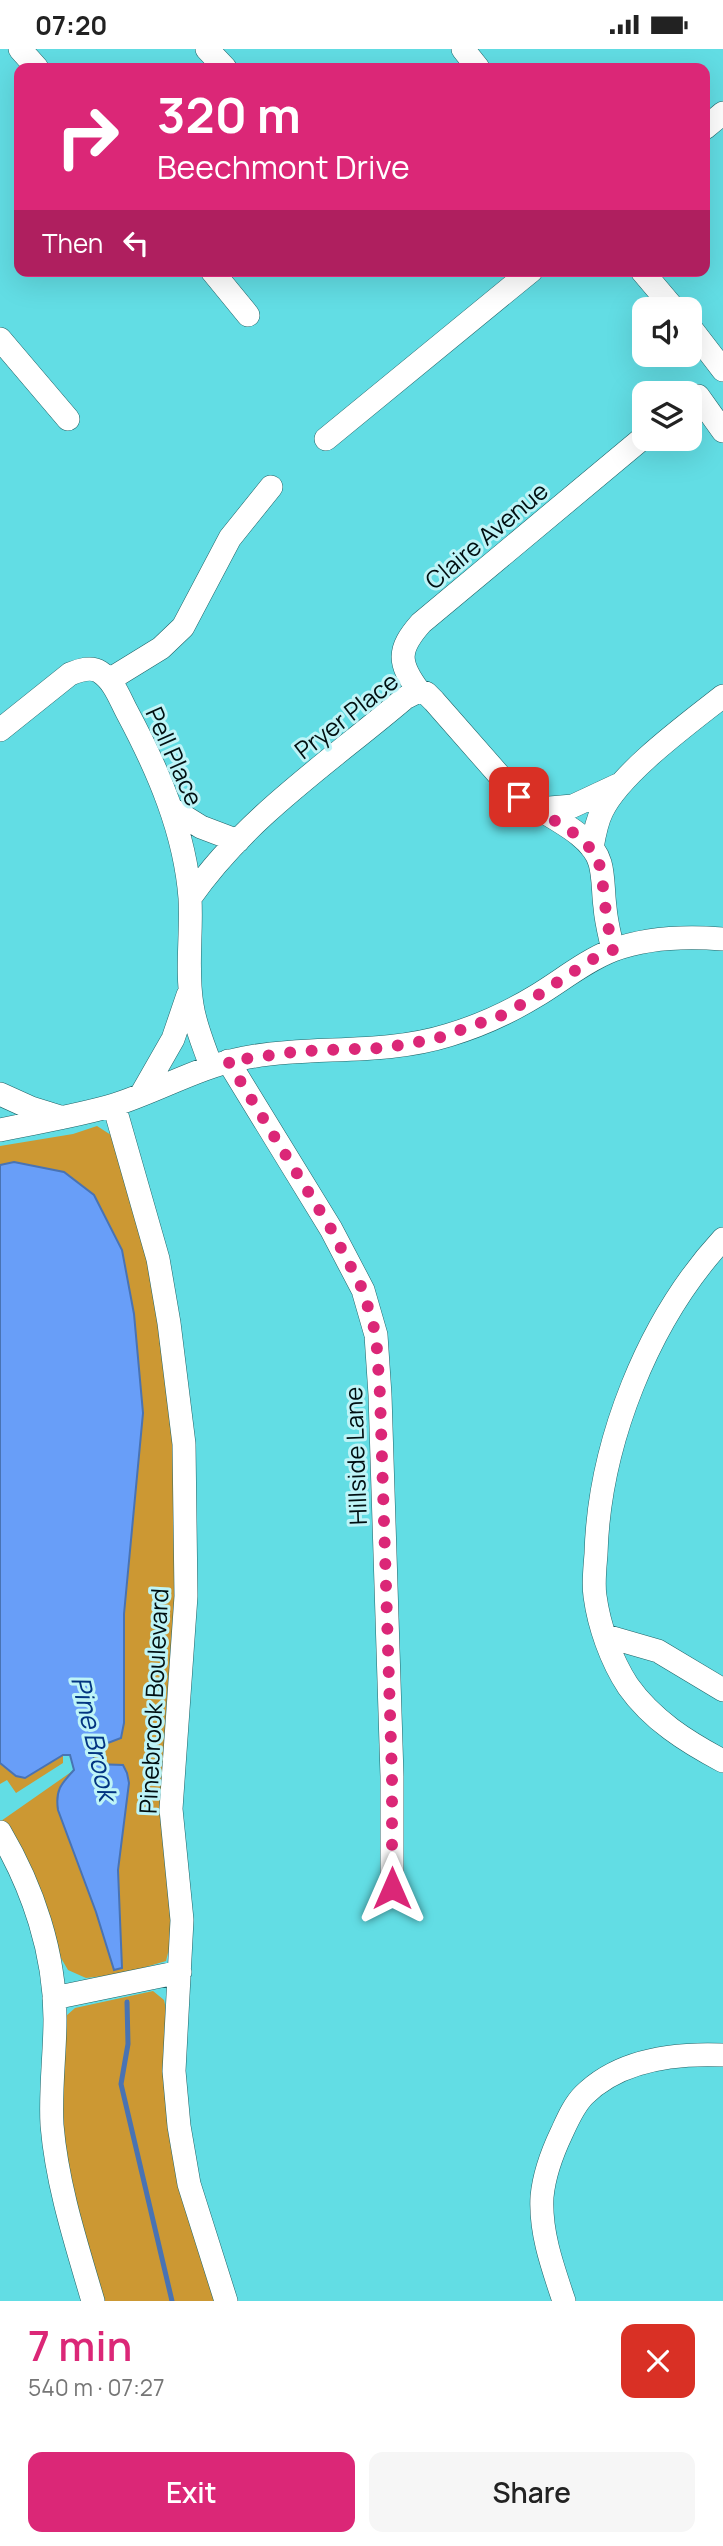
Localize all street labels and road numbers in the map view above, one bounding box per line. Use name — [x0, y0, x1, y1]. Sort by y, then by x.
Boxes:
street label: Claire Avenue — [418, 474, 554, 596]
street label: Pryer Place — [287, 664, 405, 766]
street label: Pell Place — [139, 701, 211, 811]
street label: Hillside Lane — [336, 1386, 374, 1526]
street label: Pinebrook Boulevard — [131, 1587, 175, 1815]

